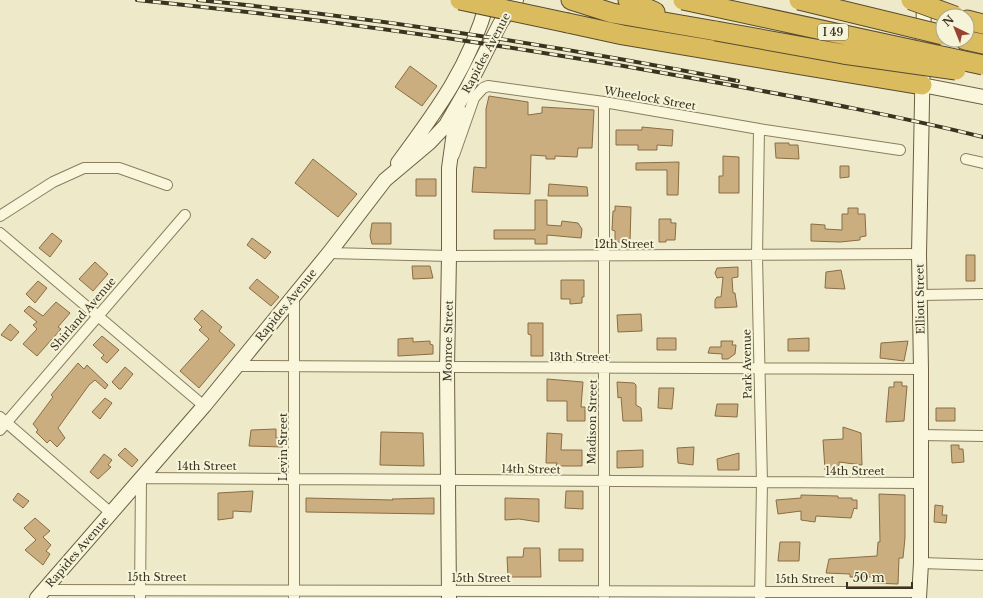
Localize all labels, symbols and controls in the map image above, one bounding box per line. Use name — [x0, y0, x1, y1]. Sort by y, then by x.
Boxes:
north arrow — [935, 8, 975, 48]
street label: Rapides Avenue — [459, 10, 513, 96]
text: N — [940, 12, 957, 29]
road number: I 49 — [818, 24, 848, 40]
street label: Wheelock Street — [602, 83, 698, 113]
street label: 12th Street — [594, 237, 655, 251]
street label: Elliott Street — [912, 263, 928, 334]
street label: Rapides Avenue — [252, 266, 320, 344]
street label: Shirland Avenue — [47, 274, 119, 354]
street label: Monroe Street — [440, 299, 456, 382]
street label: Park Avenue — [739, 329, 755, 399]
street label: 13th Street — [549, 350, 610, 364]
street label: Madison Street — [584, 378, 600, 465]
street label: Levin Street — [276, 412, 290, 481]
street label: 14th Street — [177, 459, 237, 473]
street label: 14th Street — [501, 461, 562, 477]
street label: 14th Street — [825, 464, 885, 478]
street label: Rapides Avenue — [42, 514, 112, 590]
scale bar — [847, 564, 912, 590]
street label: 15th Street — [127, 570, 187, 584]
text: 50 m — [853, 570, 885, 585]
street label: 15th Street — [451, 571, 511, 585]
street label: 15th Street — [775, 572, 835, 586]

